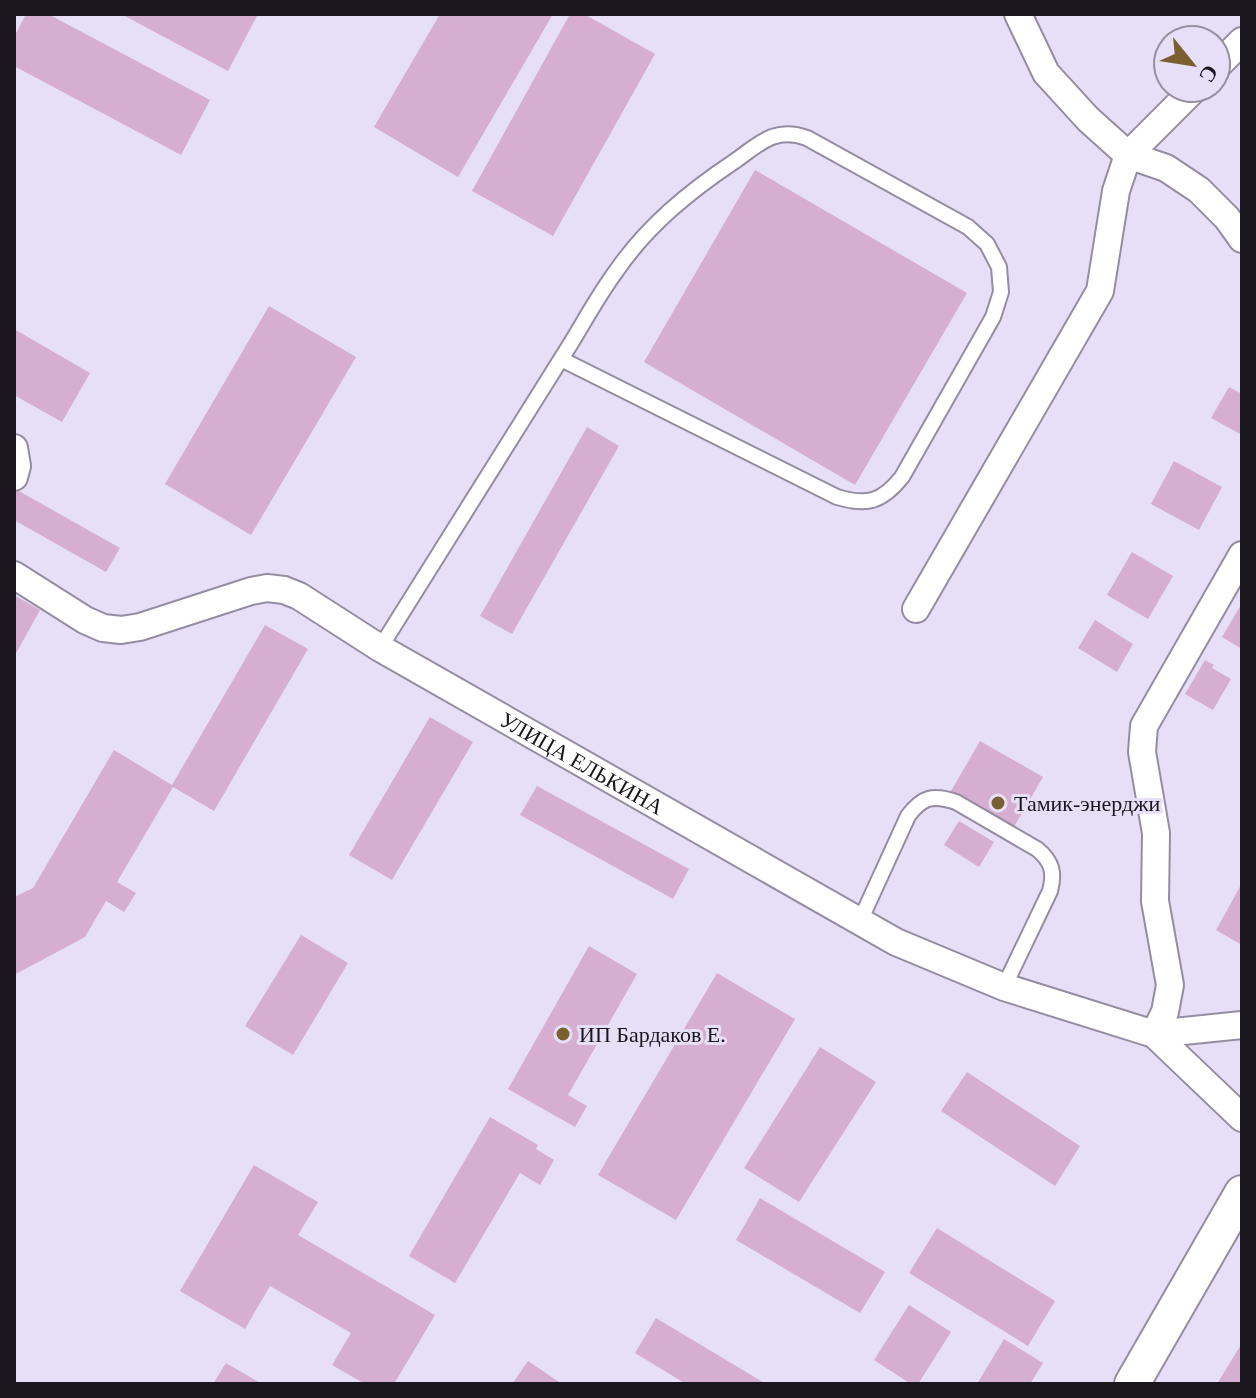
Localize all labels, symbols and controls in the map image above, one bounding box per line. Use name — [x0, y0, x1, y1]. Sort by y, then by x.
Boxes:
north arrow — [1152, 24, 1232, 104]
text: С — [1194, 61, 1224, 87]
street label: УЛИЦА ЕЛЬКИНА — [496, 707, 668, 820]
place label: Тамик-энерджи — [1014, 791, 1160, 816]
marker: Тамик-энерджи — [989, 794, 1007, 812]
place label: ИП Бардаков Е. — [579, 1022, 726, 1047]
marker: ИП Бардаков Е. — [554, 1025, 572, 1043]

